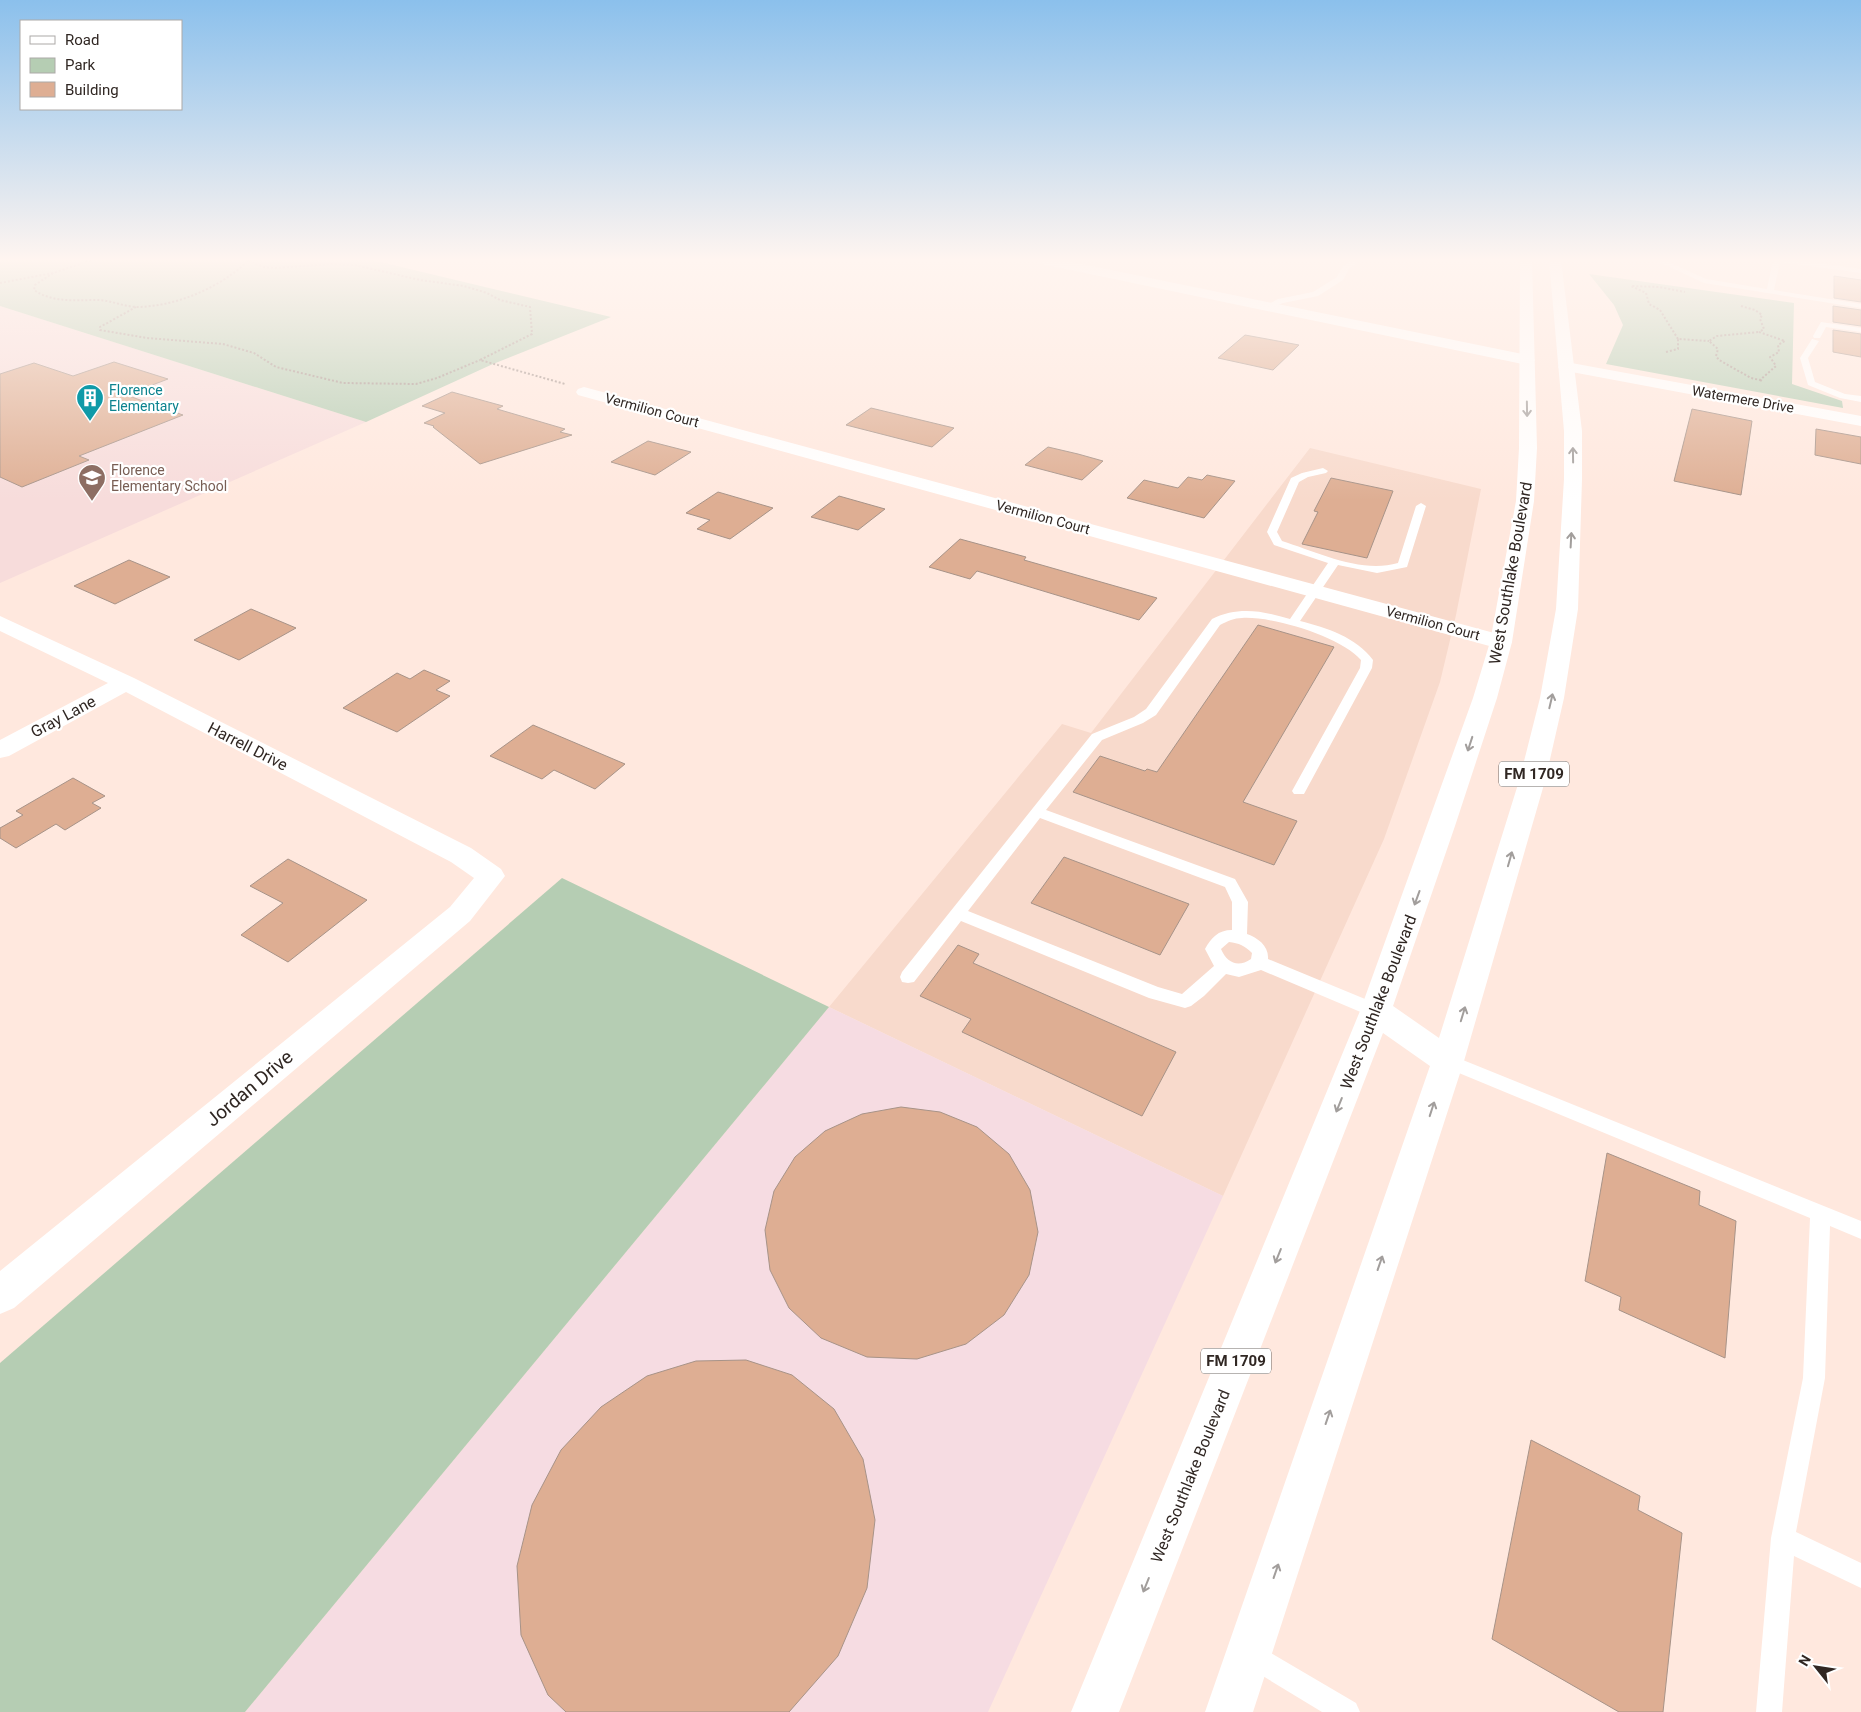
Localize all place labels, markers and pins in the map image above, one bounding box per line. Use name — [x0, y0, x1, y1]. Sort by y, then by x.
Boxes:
place label: Florence Elementary — [109, 382, 179, 414]
building icon: Florence Elementary — [75, 383, 105, 422]
place label: Florence Elementary School — [111, 462, 227, 494]
school or university icon: Florence Elementary School — [77, 463, 107, 502]

